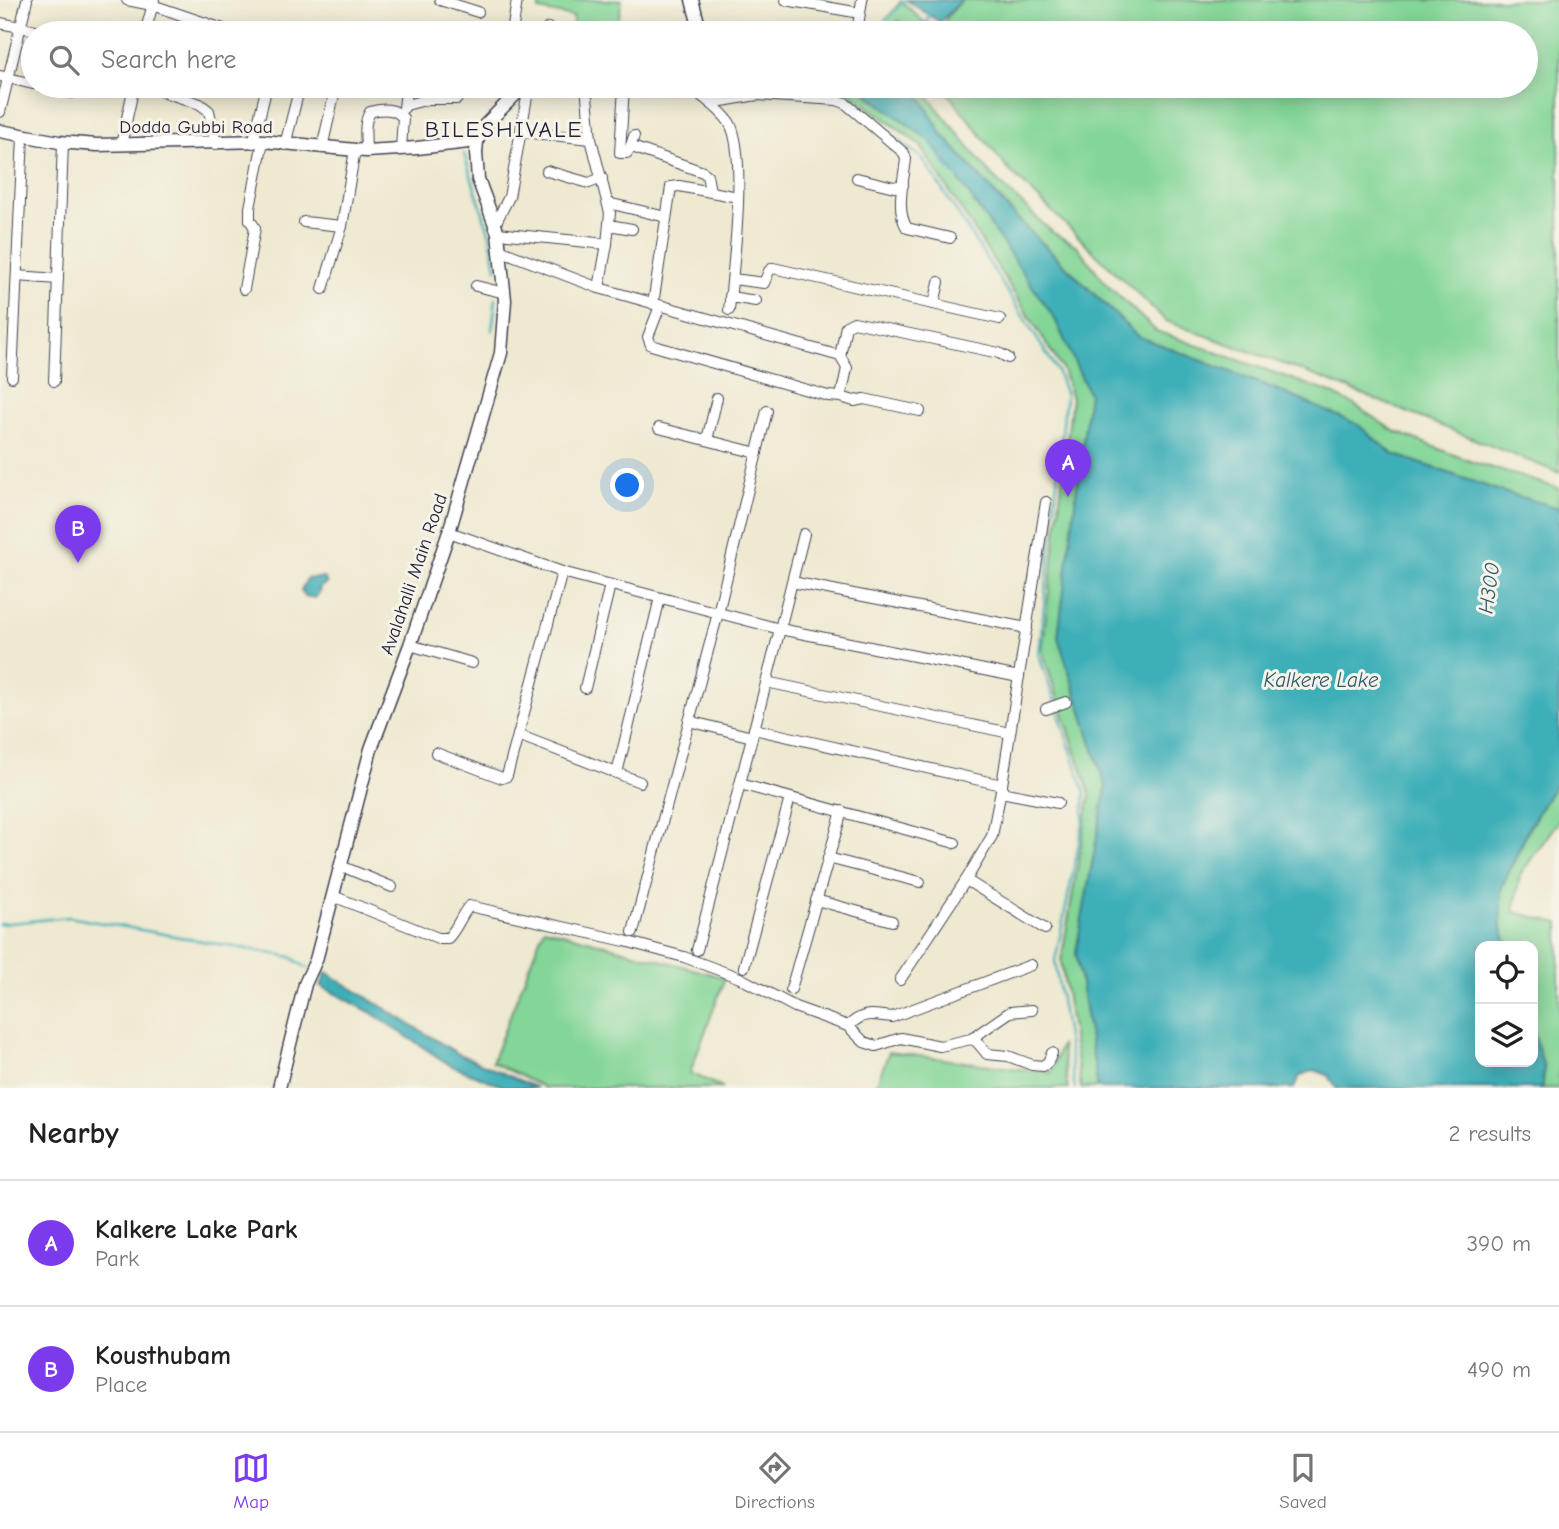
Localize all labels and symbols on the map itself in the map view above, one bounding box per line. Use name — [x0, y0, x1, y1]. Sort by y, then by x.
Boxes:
street label: Dodda Gubbi Road — [119, 116, 273, 138]
district label: BILESHIVALE — [425, 116, 583, 143]
pin: A — [1045, 439, 1091, 497]
your location — [610, 468, 644, 502]
street label: Avalahalli Main Road — [376, 491, 452, 658]
pin: B — [55, 505, 101, 563]
water label: H300 — [1474, 561, 1504, 615]
water label: Kalkere Lake — [1263, 668, 1379, 692]

